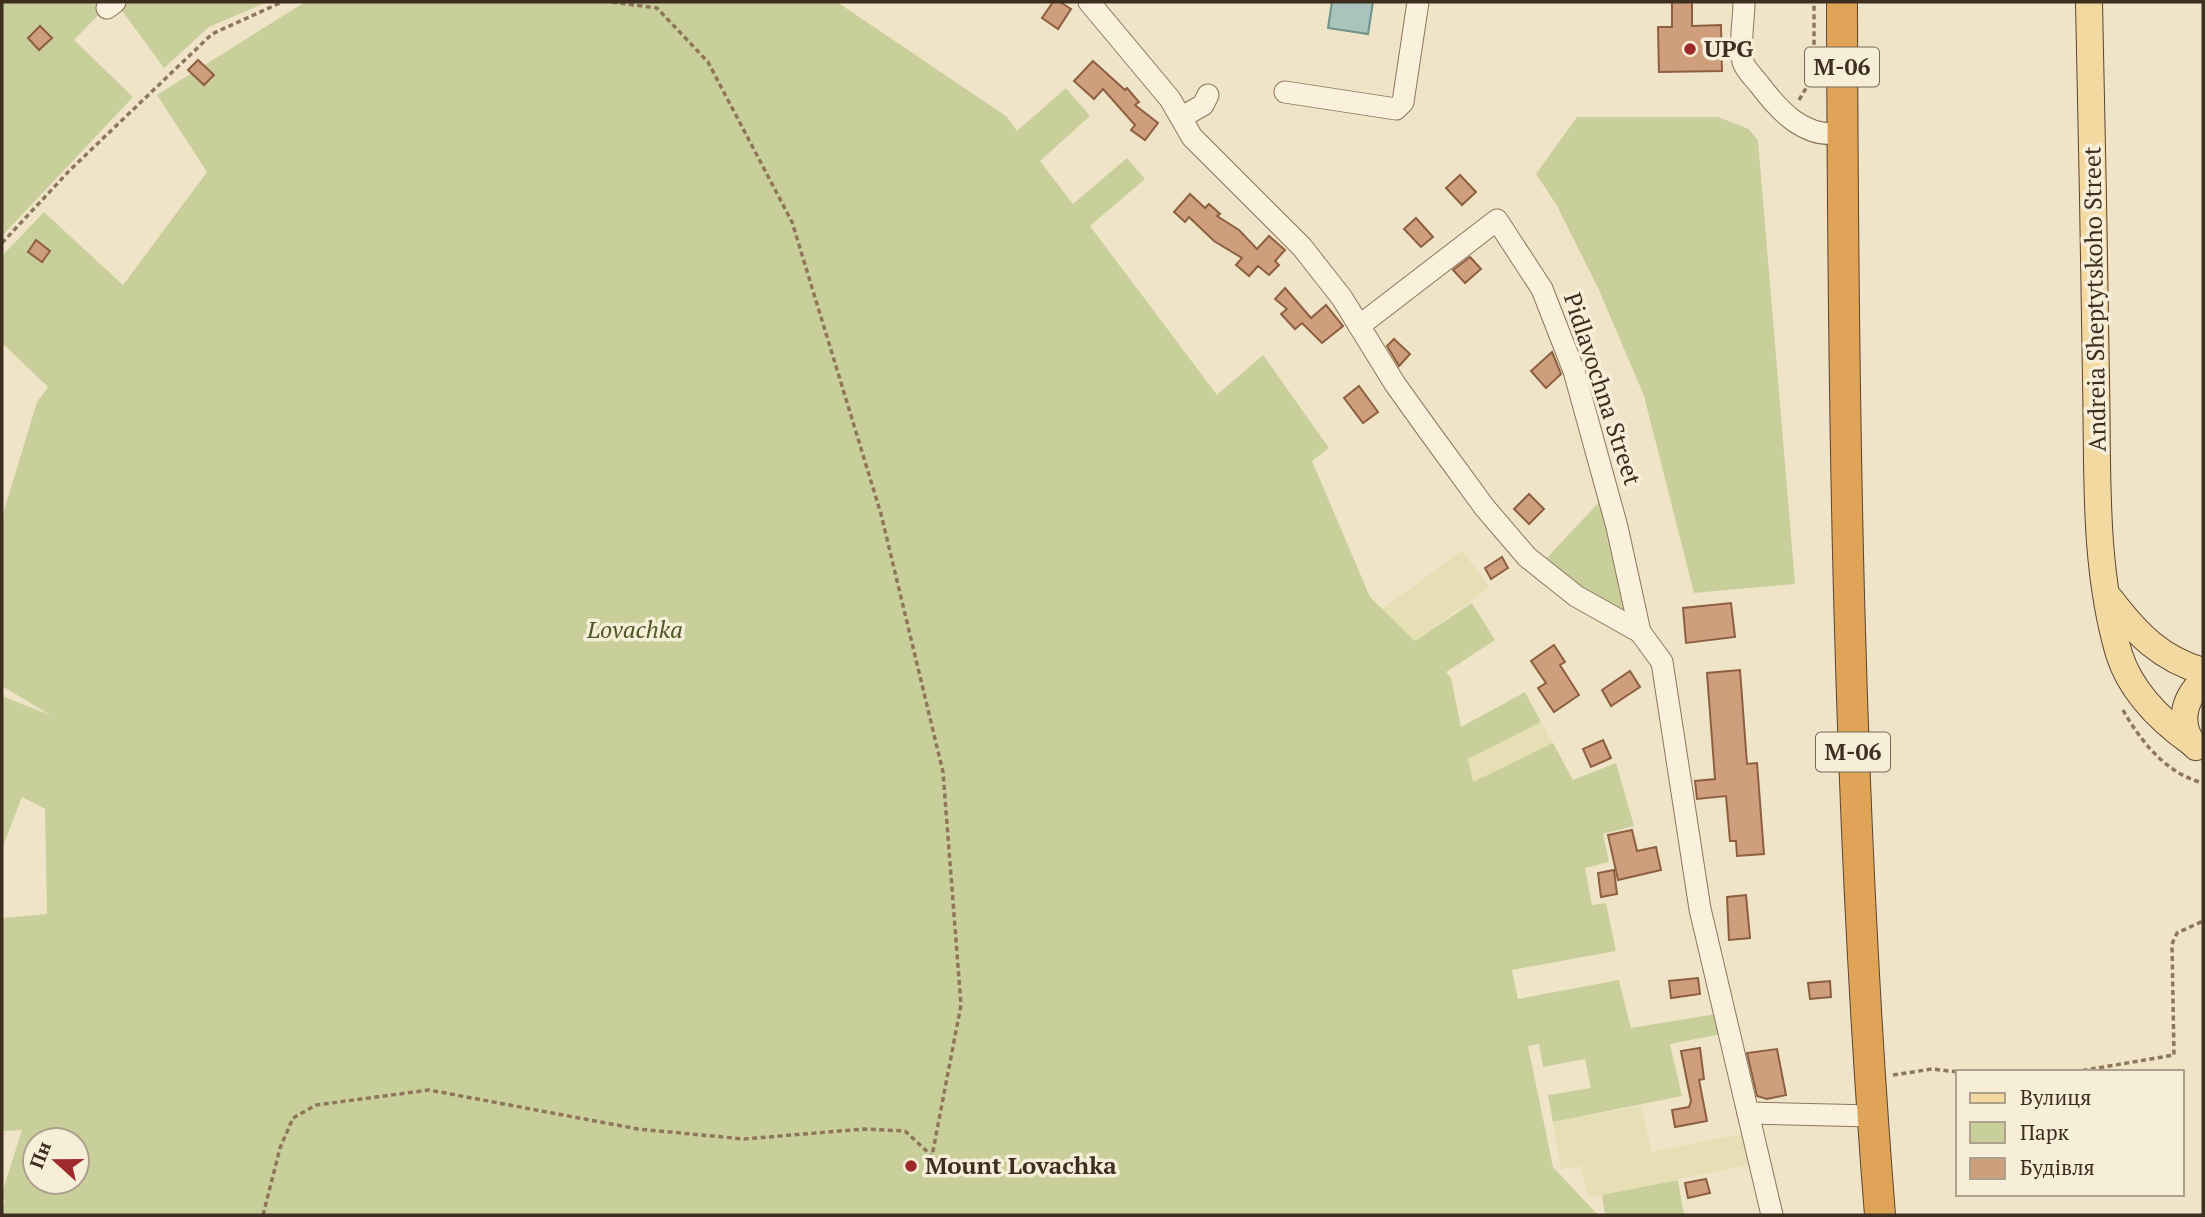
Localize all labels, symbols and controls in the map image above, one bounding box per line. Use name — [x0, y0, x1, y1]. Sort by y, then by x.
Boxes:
place label: UPG — [1704, 32, 1753, 64]
marker: UPG — [1682, 41, 1698, 57]
road number: М-06 — [1805, 48, 1879, 86]
street label: Andreia Sheptytskoho Street — [2075, 146, 2113, 452]
street label: Pidlavochna Street — [1557, 288, 1649, 489]
park label: Lovachka — [586, 613, 683, 645]
road number: М-06 — [1816, 732, 1890, 772]
legend — [1956, 1070, 2184, 1196]
text: Вулиця — [2020, 1083, 2091, 1111]
text: Парк — [2020, 1118, 2070, 1146]
north arrow — [21, 1126, 91, 1196]
text: Пн — [23, 1137, 56, 1172]
place label: Mount Lovachka — [925, 1149, 1117, 1181]
text: Будівля — [2020, 1153, 2095, 1181]
marker: Mount Lovachka — [903, 1158, 919, 1174]

